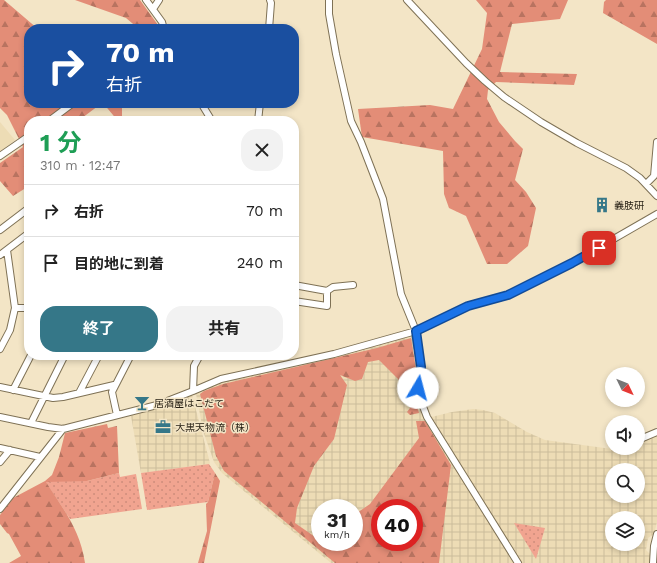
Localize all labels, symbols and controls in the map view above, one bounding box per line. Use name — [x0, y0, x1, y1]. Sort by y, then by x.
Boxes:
text: 70 m — [106, 36, 175, 69]
icon: right — [40, 40, 92, 92]
text: 右折 — [106, 74, 142, 95]
text: 1 分 — [40, 129, 81, 157]
button: close — [241, 129, 283, 171]
text: 310 m · 12:47 — [40, 158, 120, 173]
building icon: 義肢研 — [593, 196, 611, 214]
icon: right — [40, 200, 62, 222]
place label: 義肢研 — [614, 200, 644, 211]
text: 70 m — [246, 202, 283, 220]
text: 右折 — [74, 203, 104, 221]
pin — [582, 231, 616, 265]
icon: arrive — [588, 237, 610, 259]
icon: arrive — [40, 252, 62, 274]
text: 240 m — [237, 254, 283, 272]
text: 目的地に到着 — [74, 255, 164, 273]
button: 終了 — [40, 306, 158, 352]
button: 共有 — [166, 306, 283, 352]
position arrow — [397, 367, 439, 409]
north arrow — [605, 367, 645, 407]
map controls — [605, 367, 645, 551]
bar icon: 居酒屋はこだて — [133, 394, 151, 412]
place label: 居酒屋はこだて — [154, 398, 224, 409]
button: sound — [605, 415, 645, 455]
office icon: 大黒天物流（株） — [154, 418, 172, 436]
place label: 大黒天物流（株） — [175, 422, 255, 433]
button: search — [605, 463, 645, 503]
speed limit sign: 40 — [371, 499, 423, 551]
text: 31 — [327, 508, 347, 532]
button: layers — [605, 511, 645, 551]
text: km/h — [324, 529, 350, 540]

